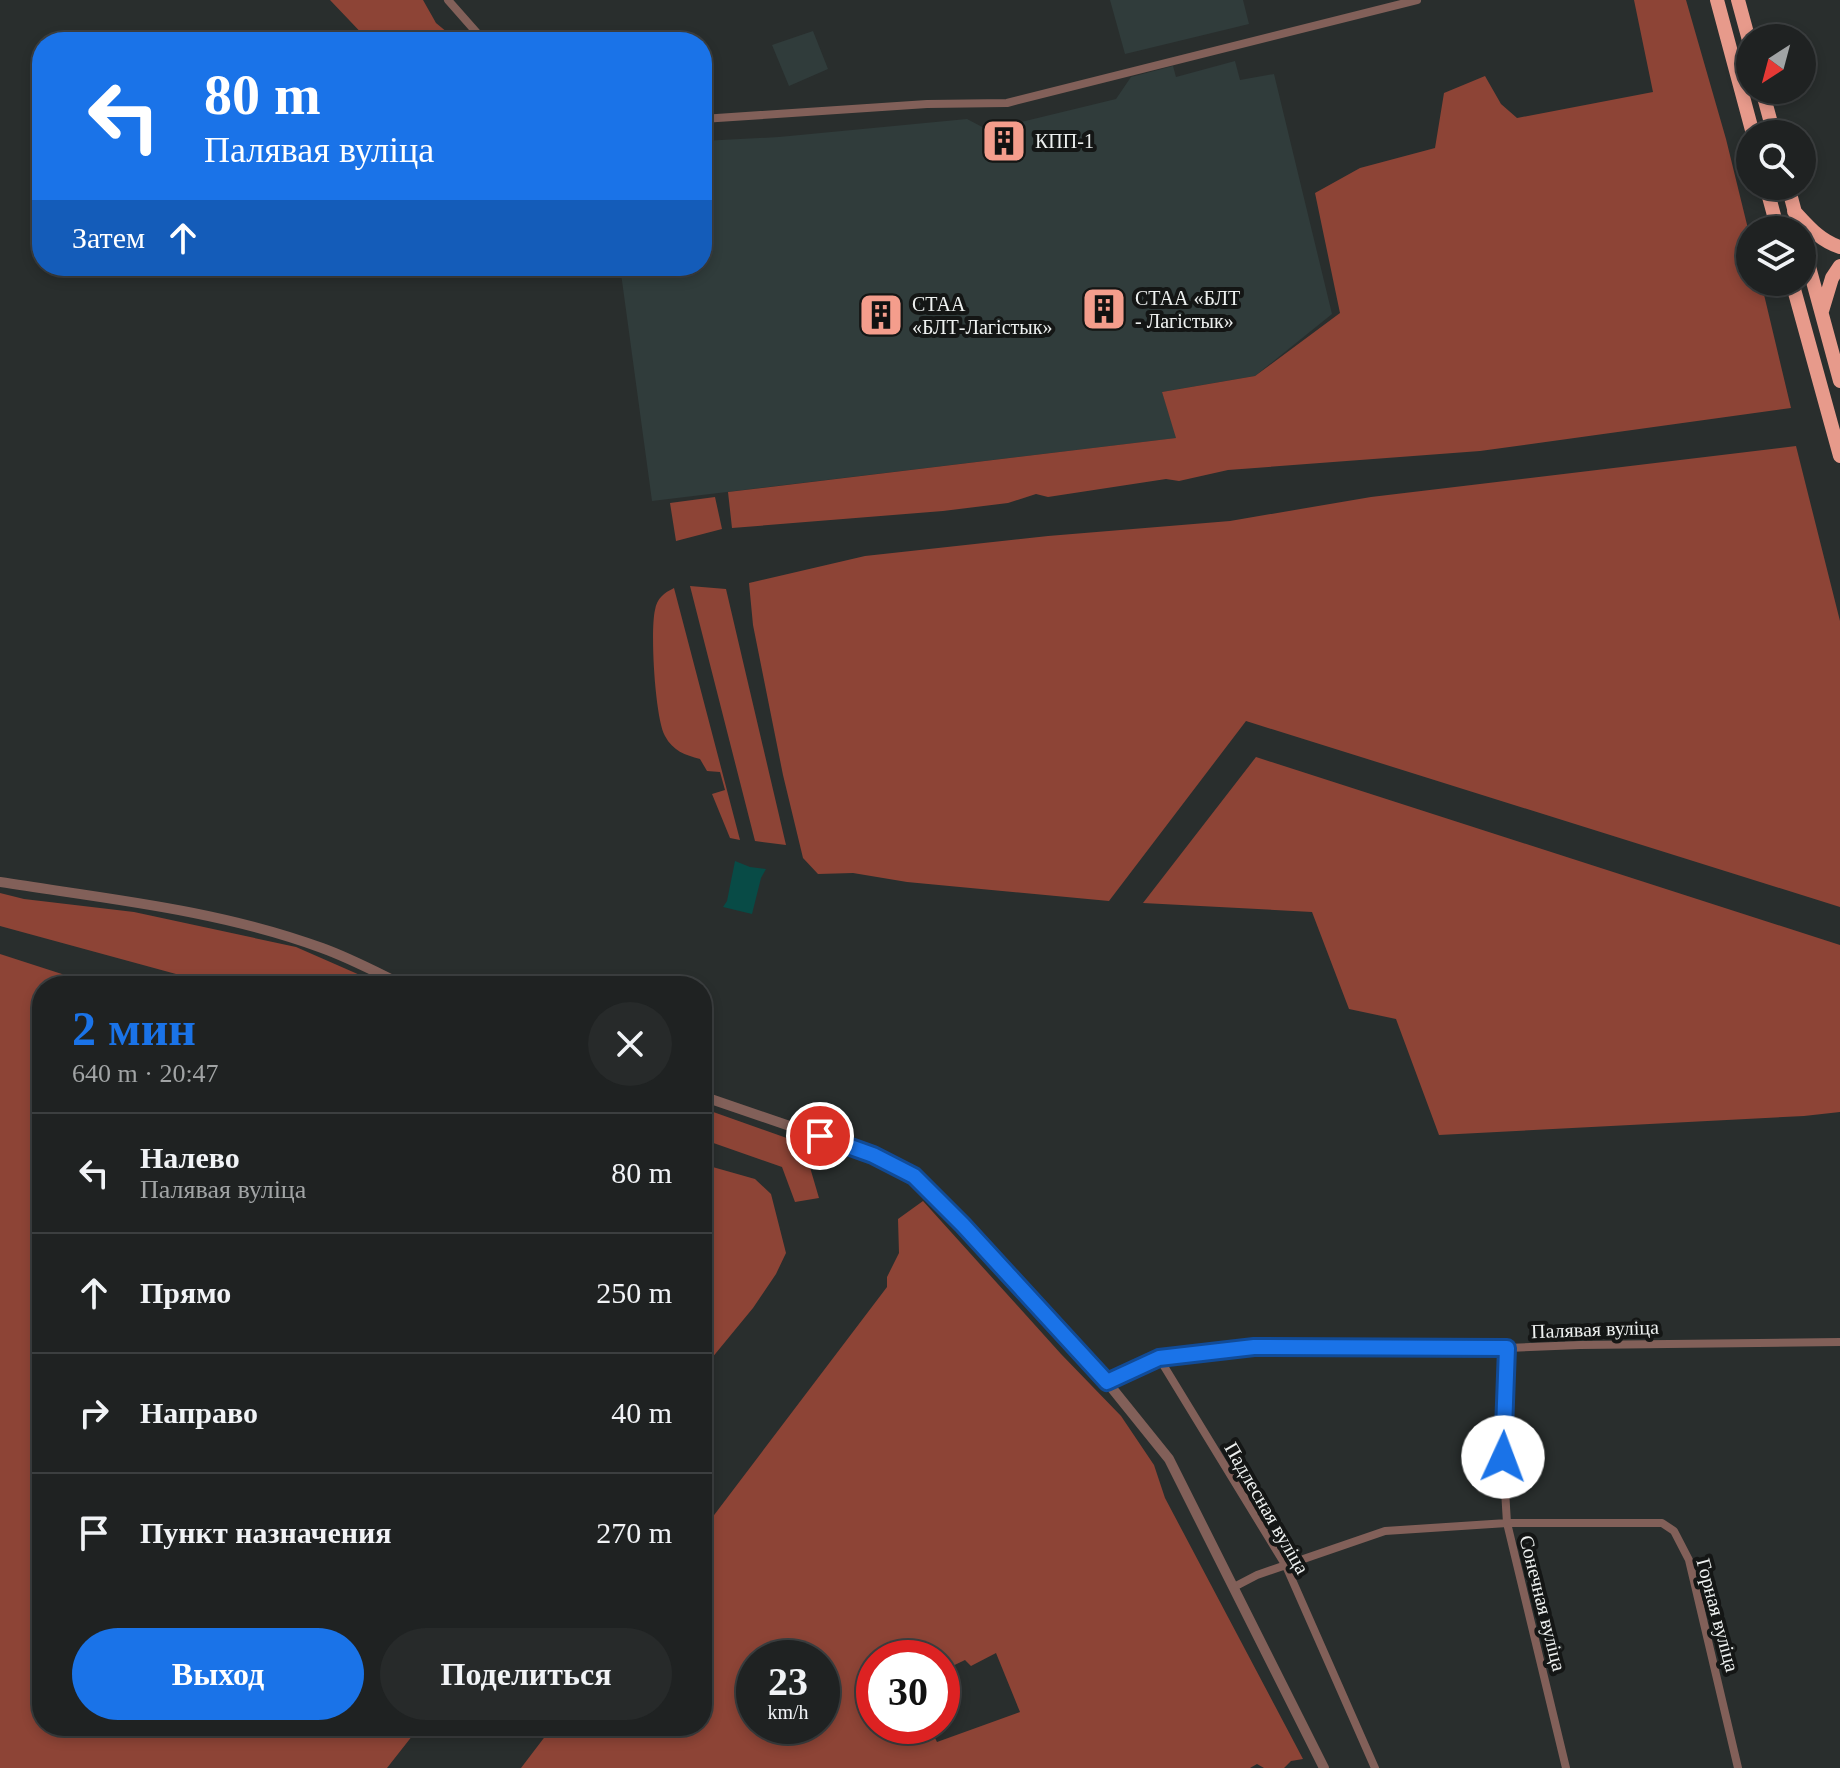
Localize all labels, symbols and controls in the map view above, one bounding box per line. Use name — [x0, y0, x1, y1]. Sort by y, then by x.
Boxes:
north arrow — [1736, 24, 1816, 104]
map controls — [1736, 24, 1816, 296]
icon: left — [72, 64, 176, 168]
text: 80 m — [204, 64, 321, 126]
building icon: КПП-1 — [980, 117, 1028, 165]
button: search — [1736, 120, 1816, 200]
text: Палявая вуліца — [204, 130, 434, 170]
place label: КПП-1 — [1035, 130, 1094, 152]
icon: ahead — [161, 216, 205, 260]
button: layers — [1736, 216, 1816, 296]
text: Затем — [72, 221, 145, 254]
building icon: СТАА «БЛТ - Лагістык» — [1080, 285, 1128, 333]
place label: СТАА «БЛТ - Лагістык» — [1135, 287, 1240, 332]
building icon: СТАА «БЛТ-Лагістык» — [857, 291, 905, 339]
place label: СТАА «БЛТ-Лагістык» — [912, 293, 1052, 338]
text: 2 мин — [72, 1002, 196, 1055]
button: close — [588, 1002, 672, 1086]
text: 640 m · 20:47 — [72, 1059, 219, 1088]
pin — [786, 1102, 854, 1170]
icon: arrive — [798, 1114, 842, 1158]
text: Налево — [140, 1141, 240, 1174]
icon: left — [72, 1151, 116, 1195]
text: 80 m — [611, 1156, 672, 1189]
text: Палявая вуліца — [140, 1175, 306, 1204]
icon: ahead — [72, 1271, 116, 1315]
text: Прямо — [140, 1276, 231, 1309]
text: 250 m — [596, 1276, 672, 1309]
street label: Палявая вуліца — [1531, 1316, 1659, 1343]
icon: right — [72, 1391, 116, 1435]
text: Направо — [140, 1396, 258, 1429]
text: 40 m — [611, 1396, 672, 1429]
position arrow — [1461, 1415, 1545, 1499]
street label: Падлесная вуліца — [1219, 1438, 1314, 1578]
icon: arrive — [72, 1511, 116, 1555]
text: Пункт назначения — [140, 1516, 392, 1549]
text: 270 m — [596, 1516, 672, 1549]
street label: Сонечная вуліца — [1515, 1533, 1571, 1674]
street label: Горная вуліца — [1691, 1556, 1744, 1675]
button: Выход — [72, 1628, 364, 1720]
button: Поделиться — [380, 1628, 672, 1720]
speed limit sign: 30 — [856, 1640, 960, 1744]
text: 23 — [768, 1659, 808, 1704]
text: km/h — [767, 1701, 809, 1723]

